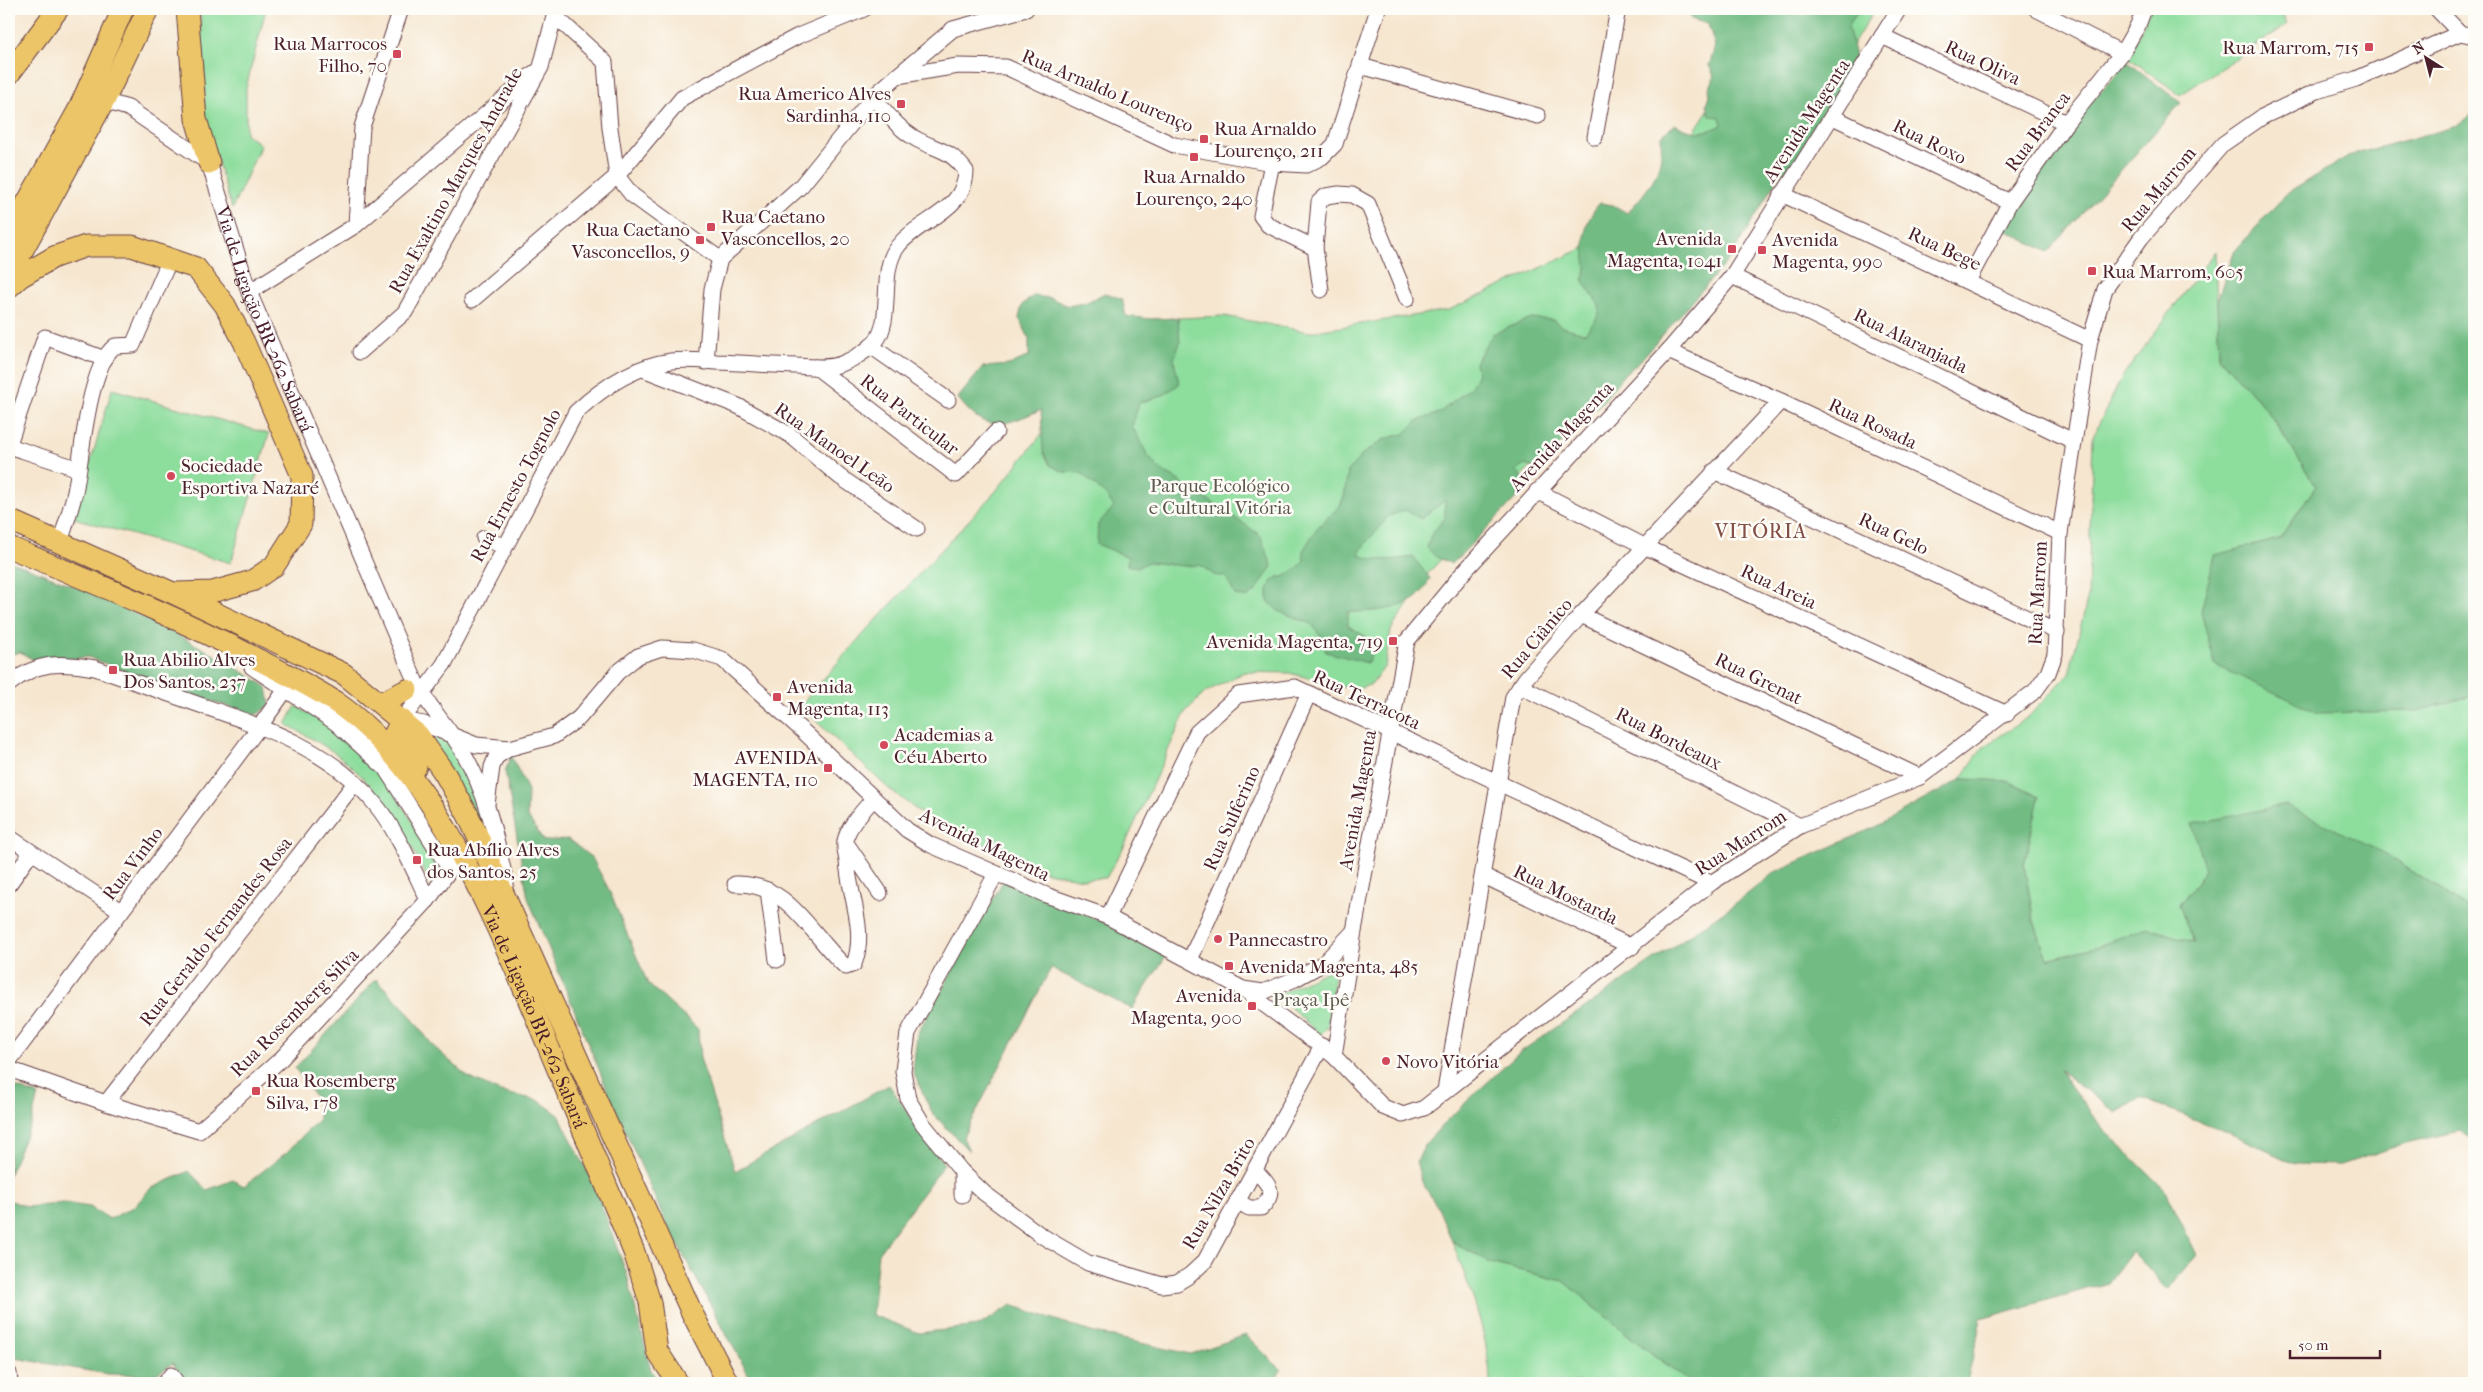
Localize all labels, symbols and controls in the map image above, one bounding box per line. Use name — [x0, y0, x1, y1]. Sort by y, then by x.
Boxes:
north arrow — [2400, 32, 2450, 82]
place label: Rua Marrocos Filho, 70 — [273, 33, 387, 77]
street label: Rua Oliva — [1941, 36, 2024, 90]
place label: Rua Marrom, 715 — [2222, 37, 2359, 59]
text: N — [2409, 38, 2428, 58]
marker: Rua Marrom, 715 — [2363, 41, 2375, 53]
street label: Rua Arnaldo Lourenço — [1018, 45, 1197, 137]
marker: Rua Marrocos Filho, 70 — [391, 48, 403, 60]
street label: Avenida Magenta — [1758, 55, 1855, 187]
street label: Rua Exaltino Marques Andrade — [384, 64, 527, 297]
place label: Rua Americo Alves Sardinha, 110 — [738, 83, 891, 127]
street label: Rua Branca — [2001, 87, 2075, 176]
marker: Rua Americo Alves Sardinha, 110 — [895, 98, 907, 110]
street label: Rua Roxo — [1889, 115, 1970, 169]
place label: Rua Arnaldo Lourenço, 211 — [1214, 118, 1323, 162]
marker: Rua Arnaldo Lourenço, 211 — [1198, 133, 1210, 145]
street label: Rua Marrom — [2117, 142, 2201, 237]
marker: Rua Arnaldo Lourenço, 240 — [1188, 151, 1200, 163]
place label: Rua Arnaldo Lourenço, 240 — [1135, 166, 1253, 210]
street label: Via de Ligação BR-262 Sabará — [211, 203, 318, 436]
place label: Rua Caetano Vasconcellos, 20 — [720, 206, 850, 250]
place label: Rua Caetano Vasconcellos, 9 — [571, 219, 690, 263]
marker: Rua Caetano Vasconcellos, 20 — [705, 221, 717, 233]
street label: Rua Bege — [1904, 222, 1985, 275]
place label: Avenida Magenta, 1041 — [1607, 228, 1722, 272]
place label: Avenida Magenta, 990 — [1771, 229, 1883, 273]
marker: Rua Caetano Vasconcellos, 9 — [694, 234, 706, 246]
marker: Avenida Magenta, 1041 — [1726, 243, 1738, 255]
marker: Avenida Magenta, 990 — [1756, 244, 1768, 256]
place label: Rua Marrom, 605 — [2102, 261, 2244, 283]
marker: Rua Marrom, 605 — [2086, 265, 2098, 277]
street label: Rua Alaranjada — [1850, 304, 1971, 378]
street label: Rua Particular — [856, 370, 964, 461]
street label: Avenida Magenta — [1504, 377, 1618, 497]
street label: Rua Rosada — [1825, 394, 1921, 454]
street label: Rua Manoel Leão — [770, 398, 899, 498]
street label: Rua Ernesto Tognolo — [466, 405, 566, 566]
place label: Sociedade Esportiva Nazaré — [181, 455, 319, 499]
marker: Sociedade Esportiva Nazaré — [165, 470, 177, 482]
park label: Parque Ecológico e Cultural Vitória — [1149, 475, 1291, 519]
street label: Rua Gelo — [1855, 508, 1932, 560]
district label: VITÓRIA — [1714, 518, 1807, 543]
street label: Rua Marrom — [2024, 540, 2052, 646]
street label: Rua Areia — [1737, 560, 1820, 614]
street label: Rua Ciânico — [1497, 593, 1577, 684]
place label: Avenida Magenta, 719 — [1206, 631, 1383, 653]
marker: Avenida Magenta, 719 — [1387, 635, 1399, 647]
street label: Rua Grenat — [1711, 648, 1806, 710]
place label: Rua Abilio Alves Dos Santos, 237 — [123, 649, 255, 693]
marker: Rua Abilio Alves Dos Santos, 237 — [107, 664, 119, 676]
street label: Rua Terracota — [1309, 665, 1424, 735]
place label: Avenida Magenta, 113 — [786, 676, 889, 720]
marker: Avenida Magenta, 113 — [771, 691, 783, 703]
street label: Rua Bordeaux — [1612, 703, 1725, 775]
place label: Academias a Céu Aberto — [893, 724, 994, 768]
street label: Avenida Magenta — [1335, 728, 1381, 873]
marker: Academias a Céu Aberto — [878, 739, 890, 751]
place label: AVENIDA MAGENTA, 110 — [692, 747, 819, 791]
marker: AVENIDA MAGENTA, 110 — [822, 762, 834, 774]
street label: Rua Sulferino — [1199, 762, 1265, 874]
street label: Avenida Magenta — [915, 803, 1054, 886]
street label: Rua Marrom — [1691, 805, 1791, 881]
street label: Rua Vinho — [98, 822, 168, 905]
street label: Rua Geraldo Fernandes Rosa — [135, 832, 297, 1031]
place label: Rua Abílio Alves dos Santos, 25 — [427, 839, 559, 883]
marker: Rua Abílio Alves dos Santos, 25 — [411, 854, 423, 866]
street label: Rua Mostarda — [1510, 860, 1622, 930]
street label: Via de Ligação BR-262 Sabará — [476, 901, 591, 1132]
place label: Pannecastro — [1228, 929, 1328, 951]
marker: Pannecastro — [1212, 933, 1224, 945]
street label: Rua Rosemberg Silva — [226, 944, 364, 1081]
place label: Avenida Magenta, 485 — [1238, 956, 1419, 978]
marker: Avenida Magenta, 485 — [1223, 960, 1235, 972]
place label: Avenida Magenta, 900 — [1131, 985, 1242, 1029]
park label: Praça Ipê — [1273, 989, 1349, 1011]
marker: Avenida Magenta, 900 — [1246, 1000, 1258, 1012]
place label: Novo Vitória — [1396, 1051, 1499, 1073]
marker: Novo Vitória — [1380, 1055, 1392, 1067]
place label: Rua Rosemberg Silva, 178 — [266, 1070, 397, 1114]
marker: Rua Rosemberg Silva, 178 — [250, 1085, 262, 1097]
street label: Rua Nilza Brito — [1178, 1133, 1260, 1253]
scale bar — [2290, 1327, 2380, 1359]
text: 50 m — [2298, 1336, 2329, 1354]

